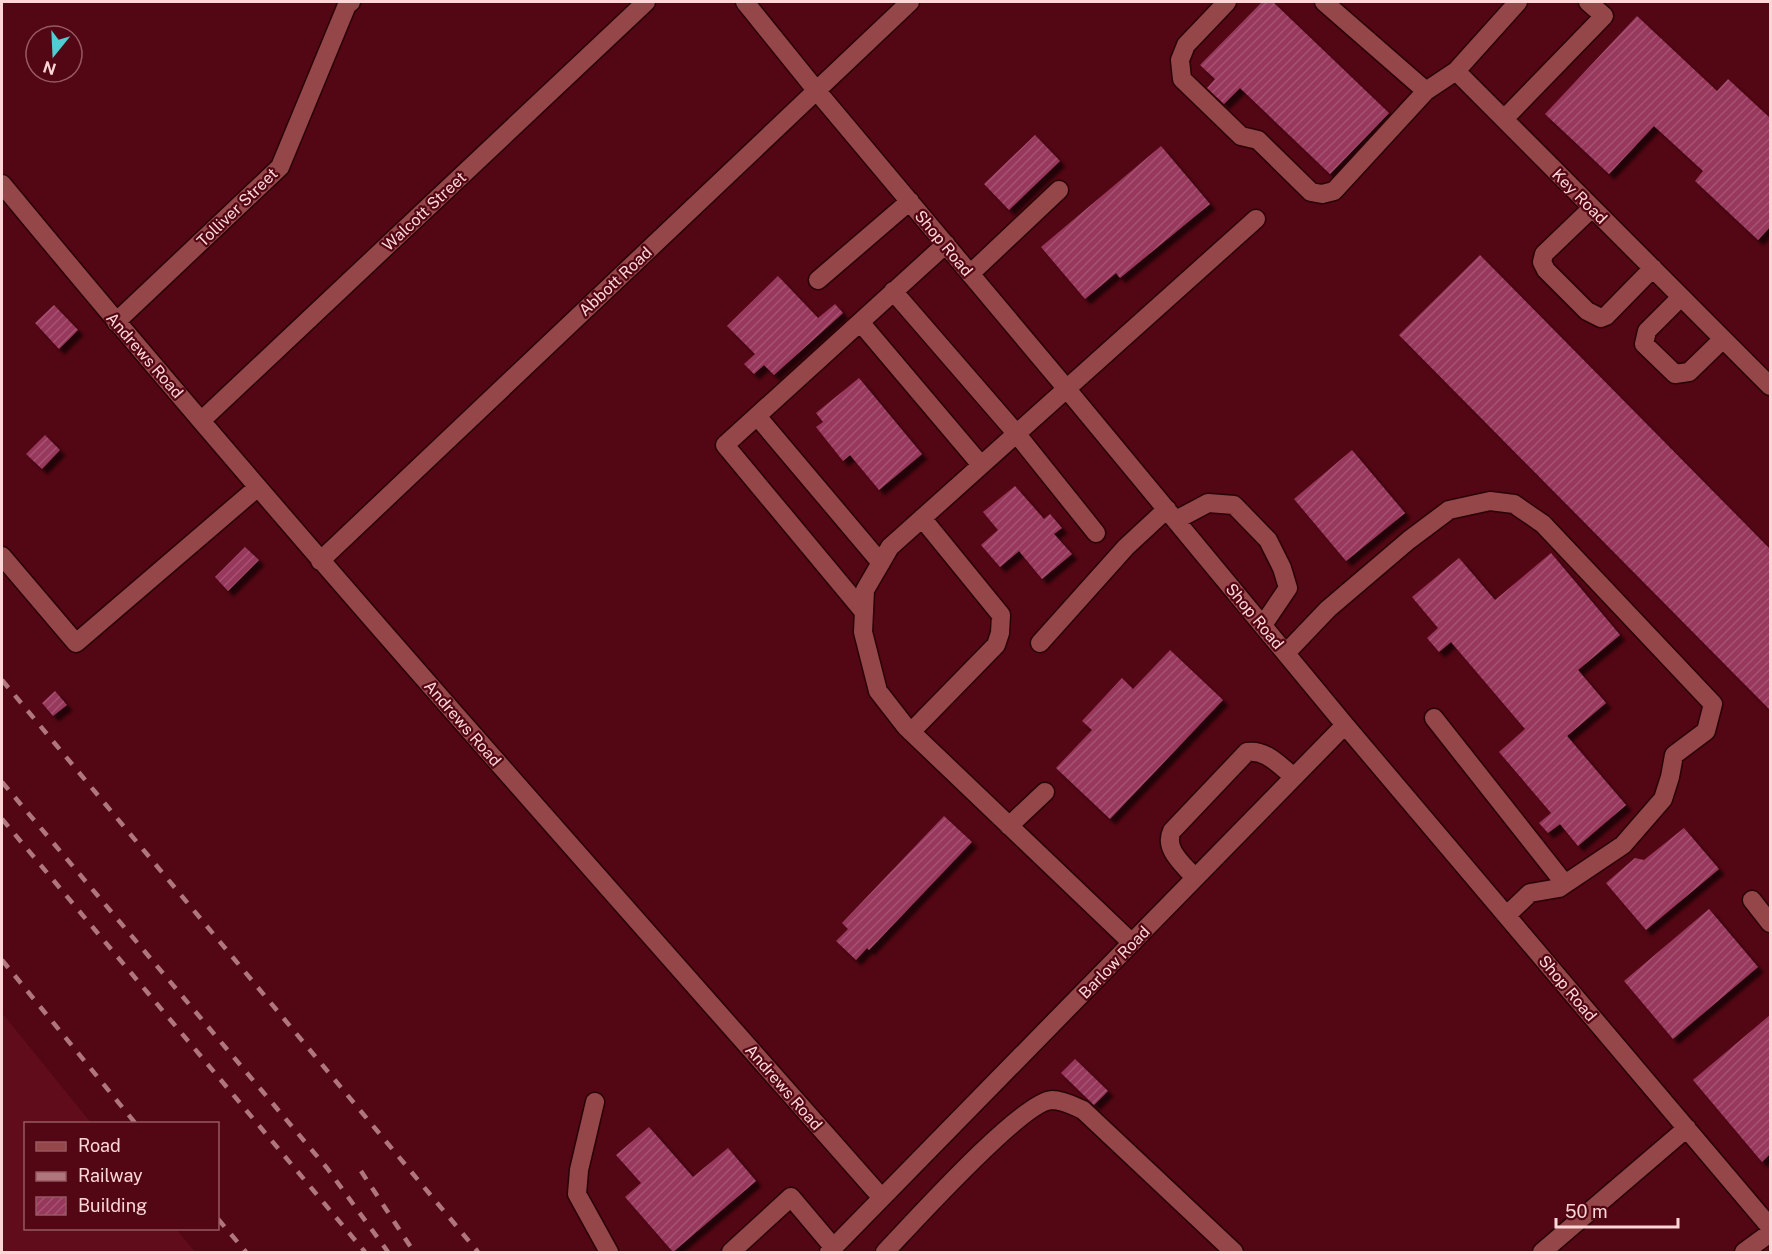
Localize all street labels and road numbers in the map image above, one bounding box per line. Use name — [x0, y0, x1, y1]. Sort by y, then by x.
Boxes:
street label: Tolliver Street — [193, 164, 282, 251]
street label: Key Road — [1548, 165, 1611, 228]
street label: Walcott Street — [379, 168, 470, 255]
street label: Shop Road — [911, 206, 977, 280]
street label: Abbott Road — [575, 243, 656, 320]
street label: Andrews Road — [102, 309, 187, 402]
street label: Shop Road — [1222, 579, 1288, 653]
street label: Andrews Road — [420, 677, 505, 770]
street label: Barlow Road — [1075, 922, 1154, 1003]
street label: Shop Road — [1535, 951, 1601, 1025]
street label: Andrews Road — [741, 1041, 826, 1134]

